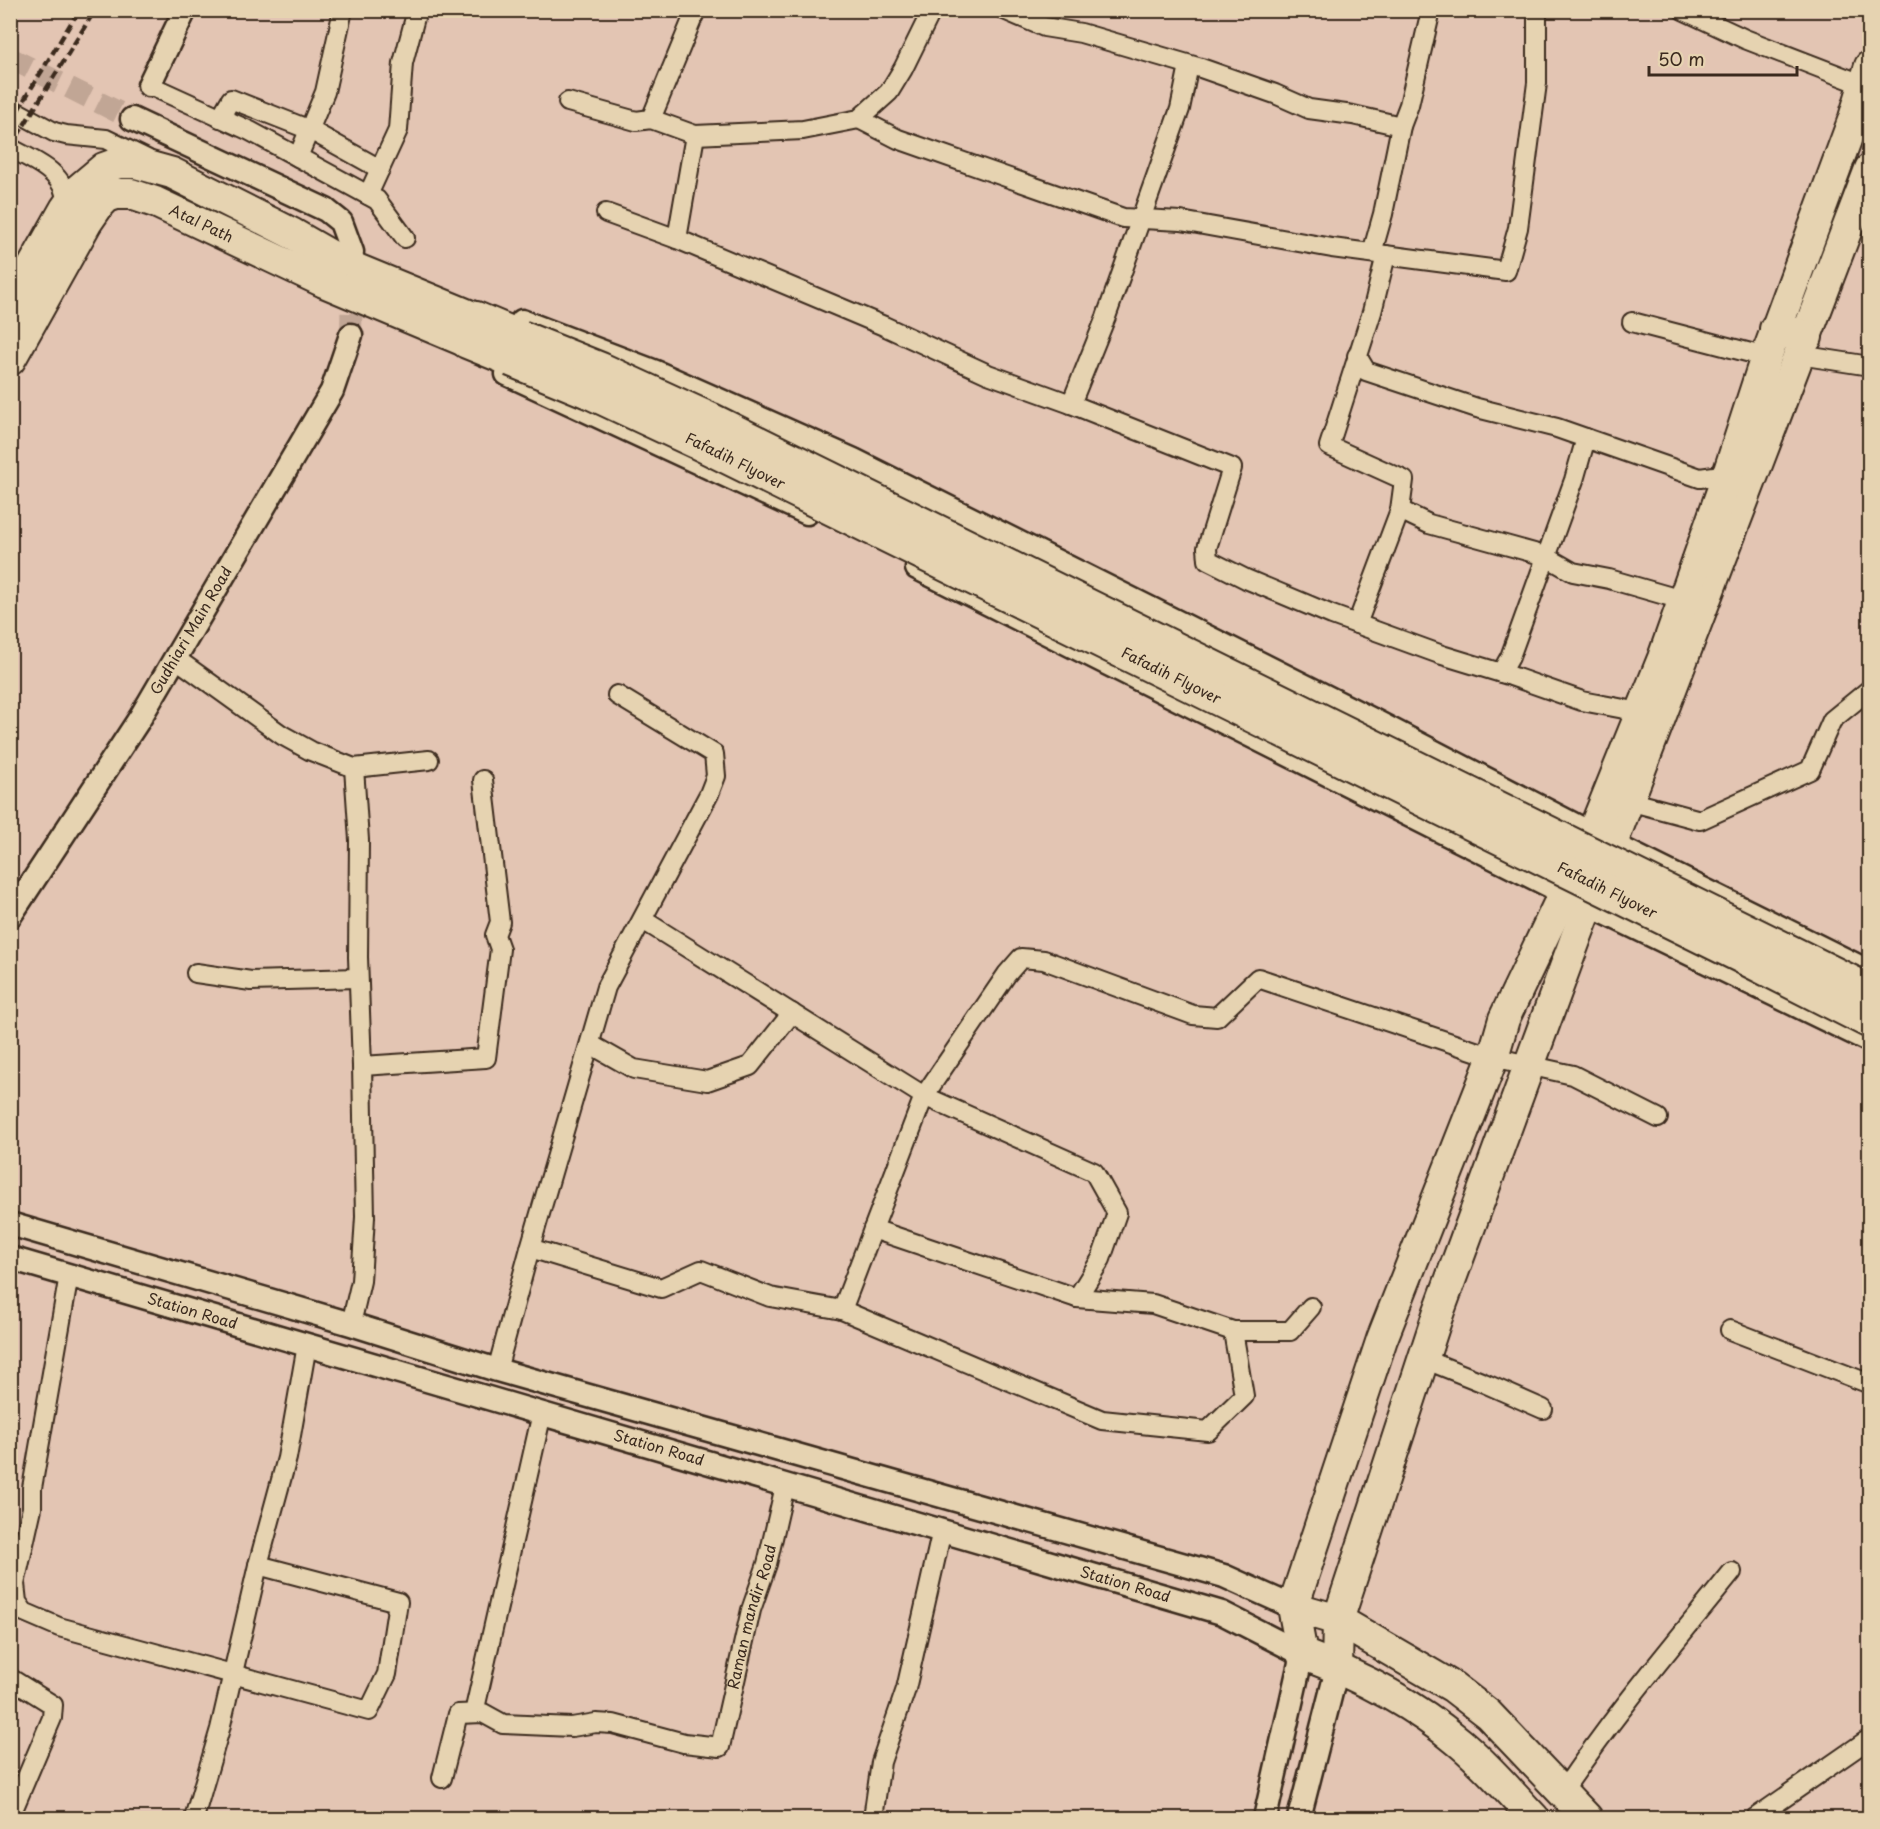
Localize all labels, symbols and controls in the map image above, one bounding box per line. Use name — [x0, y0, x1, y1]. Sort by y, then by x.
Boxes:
scale bar — [1649, 39, 1798, 77]
text: 50 m — [1658, 45, 1705, 72]
street label: Atal Path — [166, 197, 238, 248]
street label: Fafadih Flyover — [682, 426, 790, 494]
street label: Gudhiari Main Road — [143, 561, 237, 699]
street label: Fafadih Flyover — [1118, 640, 1226, 709]
street label: Fafadih Flyover — [1554, 855, 1662, 924]
street label: Station Road — [145, 1286, 241, 1334]
street label: Station Road — [611, 1422, 707, 1471]
street label: Raman mandir Road — [720, 1542, 781, 1691]
street label: Station Road — [1078, 1559, 1174, 1607]

